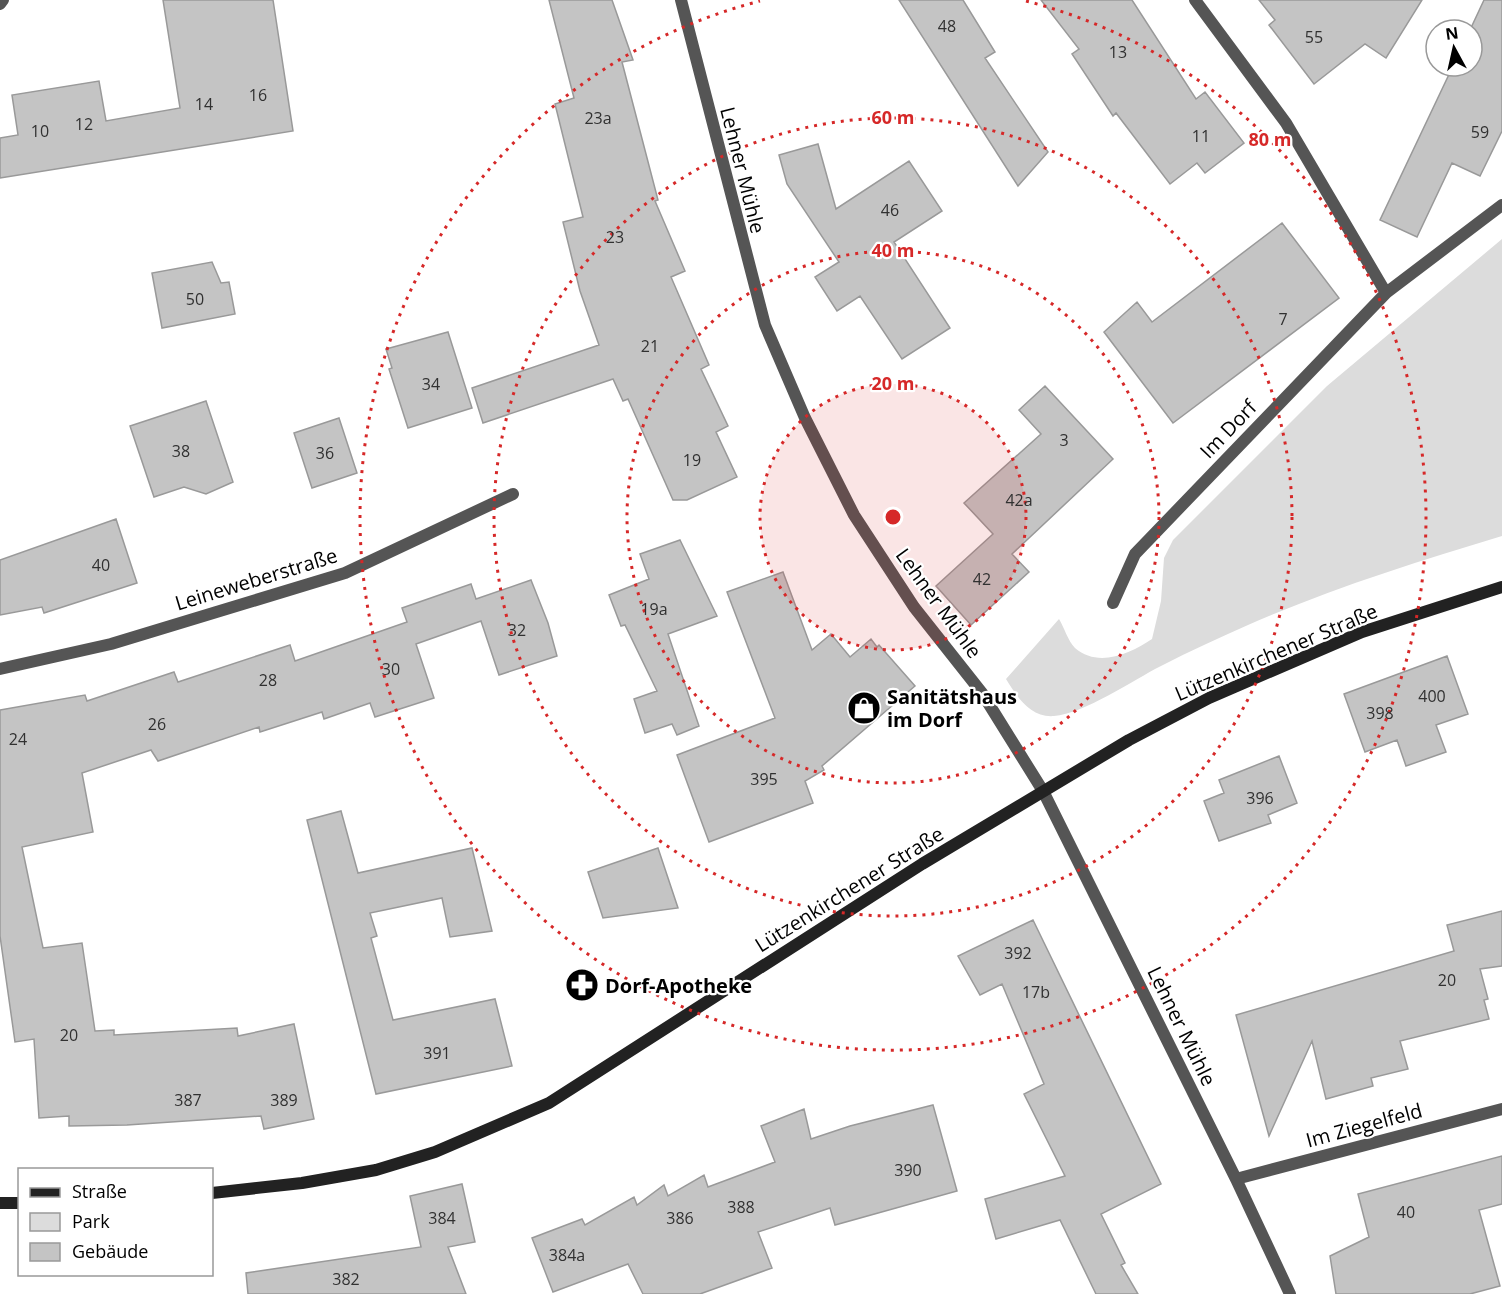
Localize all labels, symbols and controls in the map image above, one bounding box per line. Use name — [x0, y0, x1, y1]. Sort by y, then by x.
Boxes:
house number: 48 — [938, 15, 956, 37]
north arrow — [1424, 18, 1484, 78]
text: N — [1444, 21, 1460, 45]
house number: 55 — [1305, 26, 1323, 48]
house number: 13 — [1109, 41, 1127, 63]
house number: 16 — [249, 84, 267, 106]
house number: 14 — [195, 93, 213, 115]
street label: Lehner Mühle — [714, 104, 772, 236]
text: 60 m — [872, 105, 914, 129]
house number: 23a — [584, 107, 612, 129]
house number: 12 — [75, 113, 93, 135]
house number: 10 — [31, 120, 49, 142]
house number: 59 — [1471, 121, 1489, 143]
house number: 11 — [1192, 125, 1210, 147]
text: 80 m — [1249, 127, 1291, 151]
house number: 46 — [881, 199, 899, 221]
house number: 23 — [606, 226, 624, 248]
text: 40 m — [872, 238, 914, 262]
house number: 50 — [186, 288, 204, 310]
house number: 7 — [1278, 308, 1288, 330]
house number: 21 — [641, 335, 659, 357]
text: 20 m — [872, 371, 914, 395]
house number: 34 — [422, 373, 440, 395]
street label: Im Dorf — [1194, 393, 1263, 464]
house number: 3 — [1059, 429, 1069, 451]
house number: 38 — [172, 440, 190, 462]
house number: 36 — [316, 442, 334, 464]
house number: 19 — [683, 449, 701, 471]
house number: 42a — [1005, 489, 1033, 511]
centre of rings — [883, 507, 903, 527]
street label: Leineweberstraße — [172, 541, 340, 617]
street label: Lehner Mühle — [890, 543, 988, 663]
house number: 40 — [92, 554, 110, 576]
house number: 42 — [973, 568, 991, 590]
street label: Lützenkirchener Straße — [1171, 597, 1381, 707]
house number: 19a — [640, 598, 668, 620]
house number: 32 — [508, 619, 526, 641]
house number: 30 — [382, 658, 400, 680]
house number: 28 — [259, 669, 277, 691]
place label: Sanitätshaus im Dorf — [887, 683, 1017, 733]
house number: 400 — [1418, 685, 1446, 707]
shop icon: Sanitätshaus im Dorf — [846, 690, 882, 726]
house number: 398 — [1366, 702, 1394, 724]
house number: 26 — [148, 713, 166, 735]
house number: 24 — [9, 728, 27, 750]
house number: 395 — [750, 768, 778, 790]
house number: 396 — [1246, 787, 1274, 809]
street label: Lützenkirchener Straße — [750, 820, 948, 958]
house number: 392 — [1004, 942, 1032, 964]
street label: Lehner Mühle — [1141, 962, 1223, 1090]
pharmacy icon: Dorf-Apotheke — [564, 967, 600, 1003]
house number: 20 — [1438, 969, 1456, 991]
place label: Dorf-Apotheke — [605, 972, 752, 999]
house number: 17b — [1022, 981, 1050, 1003]
house number: 20 — [60, 1024, 78, 1046]
house number: 391 — [423, 1042, 451, 1064]
house number: 387 — [174, 1089, 202, 1111]
house number: 389 — [270, 1089, 298, 1111]
street label: Im Ziegelfeld — [1303, 1097, 1425, 1153]
house number: 390 — [894, 1159, 922, 1181]
legend — [18, 1168, 213, 1276]
text: Straße — [72, 1179, 127, 1203]
house number: 388 — [727, 1196, 755, 1218]
house number: 40 — [1397, 1201, 1415, 1223]
house number: 384 — [428, 1207, 456, 1229]
house number: 386 — [666, 1207, 694, 1229]
text: Park — [72, 1209, 110, 1233]
text: Gebäude — [72, 1239, 148, 1263]
house number: 384a — [549, 1244, 585, 1266]
house number: 382 — [332, 1268, 360, 1290]

